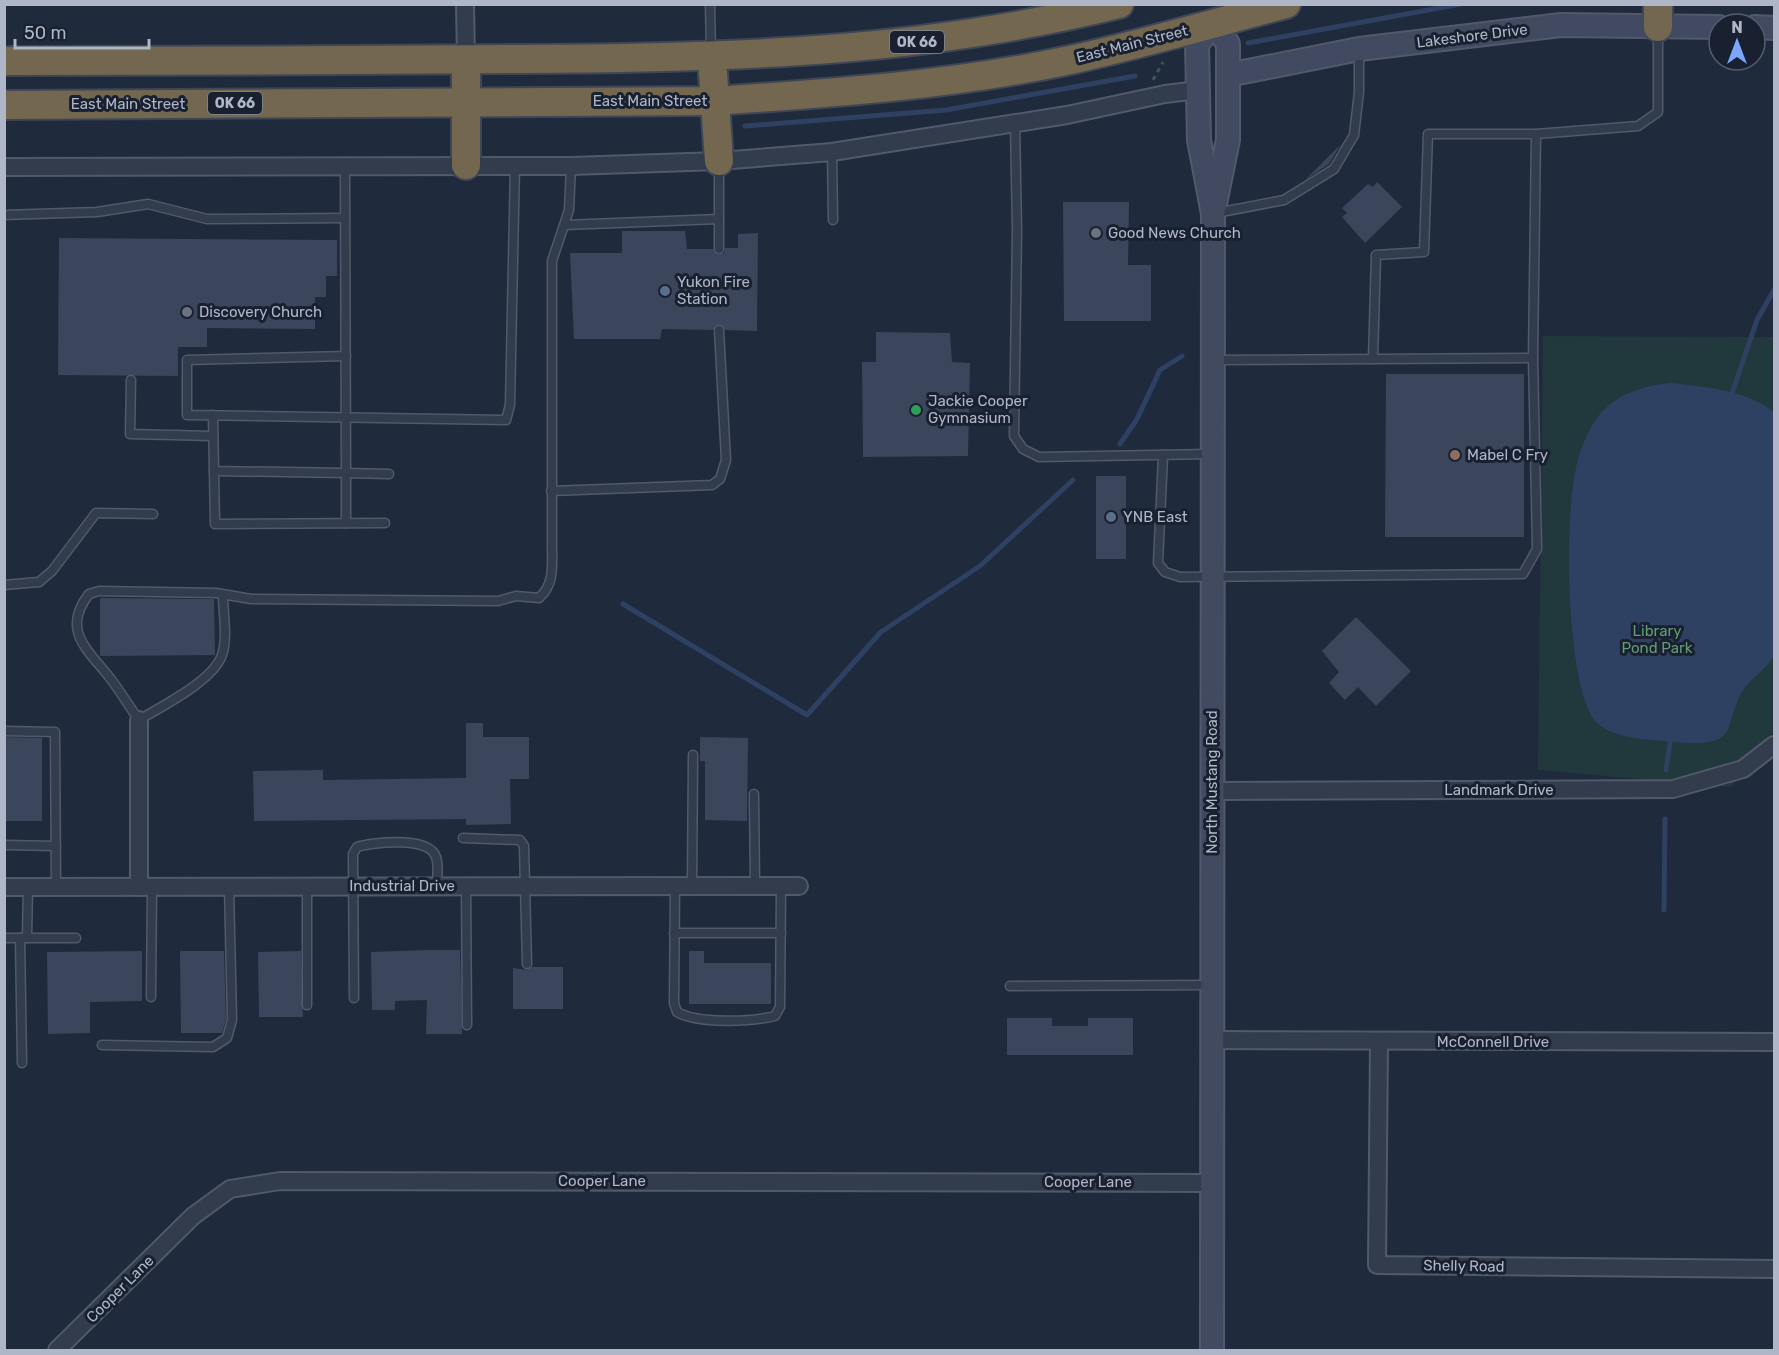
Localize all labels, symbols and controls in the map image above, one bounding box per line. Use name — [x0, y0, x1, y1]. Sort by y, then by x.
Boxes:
scale bar — [15, 12, 148, 50]
north arrow — [1707, 12, 1767, 72]
text: N — [1731, 18, 1743, 37]
street label: Lakeshore Drive — [1416, 20, 1528, 52]
street label: East Main Street — [1074, 21, 1190, 67]
text: 50 m — [24, 22, 67, 44]
road number: OK 66 — [890, 31, 944, 53]
road number: OK 66 — [208, 92, 262, 114]
street label: East Main Street — [593, 92, 707, 110]
street label: East Main Street — [71, 95, 185, 113]
place label: Good News Church — [1108, 224, 1241, 242]
marker: Good News Church — [1089, 226, 1103, 240]
place label: Yukon Fire Station — [677, 273, 750, 308]
marker: Yukon Fire Station — [658, 284, 672, 298]
place label: Discovery Church — [199, 303, 322, 321]
marker: Discovery Church — [180, 305, 194, 319]
place label: Jackie Cooper Gymnasium — [928, 392, 1028, 427]
marker: Jackie Cooper Gymnasium — [909, 403, 923, 417]
place label: Mabel C Fry — [1467, 446, 1548, 464]
marker: Mabel C Fry — [1448, 448, 1462, 462]
place label: YNB East — [1123, 508, 1188, 526]
marker: YNB East — [1104, 510, 1118, 524]
park label: Library Pond Park — [1621, 622, 1693, 657]
street label: North Mustang Road — [1203, 710, 1221, 854]
street label: Landmark Drive — [1444, 781, 1554, 799]
street label: Industrial Drive — [349, 877, 455, 895]
street label: McConnell Drive — [1437, 1033, 1549, 1051]
street label: Cooper Lane — [558, 1172, 646, 1190]
street label: Cooper Lane — [1044, 1173, 1132, 1191]
street label: Cooper Lane — [83, 1252, 157, 1326]
street label: Shelly Road — [1423, 1256, 1505, 1276]

